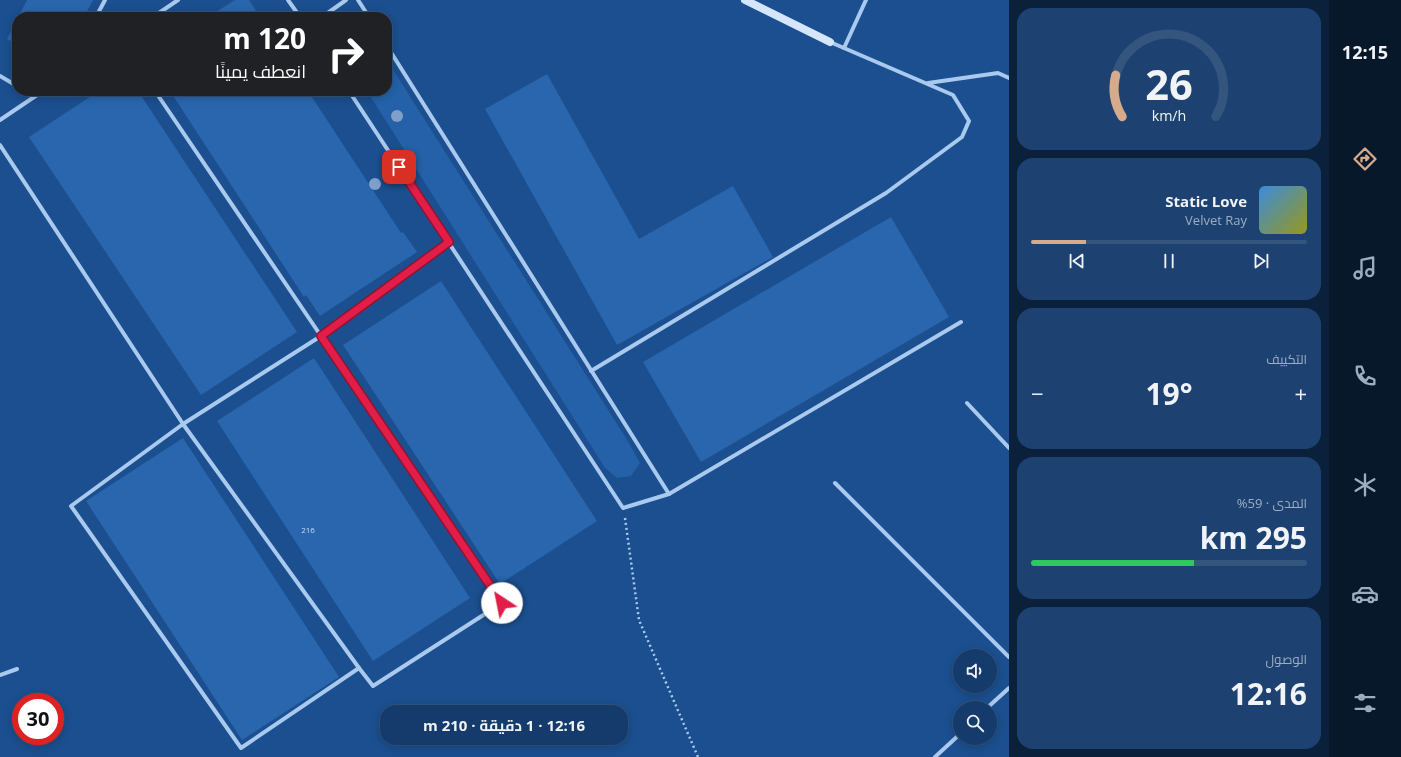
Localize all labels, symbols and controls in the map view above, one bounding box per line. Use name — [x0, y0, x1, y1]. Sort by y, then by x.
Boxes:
text: 120 m — [223, 19, 306, 57]
icon: right — [320, 28, 372, 80]
text: 12:15 — [1342, 40, 1388, 64]
text: 26 — [1145, 56, 1193, 112]
text: انعطف يمينًا — [215, 59, 306, 83]
text: km/h — [1152, 105, 1186, 124]
icon: directions — [1351, 145, 1379, 173]
pin — [382, 150, 416, 184]
icon: arrive — [388, 156, 410, 178]
text: Static Love — [1165, 191, 1247, 211]
text: Velvet Ray — [1185, 211, 1247, 229]
icon: previous — [1066, 250, 1088, 272]
icon: pause — [1158, 250, 1180, 272]
icon: next — [1250, 250, 1272, 272]
icon: music — [1351, 254, 1379, 282]
text: التكييف — [1266, 350, 1307, 368]
icon: phone — [1351, 362, 1379, 390]
text: 19° — [1145, 373, 1193, 414]
text: − — [1031, 378, 1044, 408]
text: + — [1294, 378, 1307, 408]
icon: climate — [1351, 471, 1379, 499]
text: المدى · 59% — [1237, 494, 1307, 512]
text: 295 km — [1200, 517, 1307, 558]
house number: 216 — [301, 524, 315, 535]
icon: car — [1351, 580, 1379, 608]
position arrow — [481, 582, 523, 624]
map controls — [953, 649, 997, 745]
button: sound — [953, 649, 997, 693]
text: الوصول — [1266, 650, 1307, 668]
text: 12:16 — [1230, 673, 1307, 714]
icon: filters — [1351, 689, 1379, 717]
speed limit sign: 30 — [12, 693, 64, 745]
button: search — [953, 701, 997, 745]
text: 12:16 · 1 دقيقة · 210 m — [423, 715, 585, 735]

